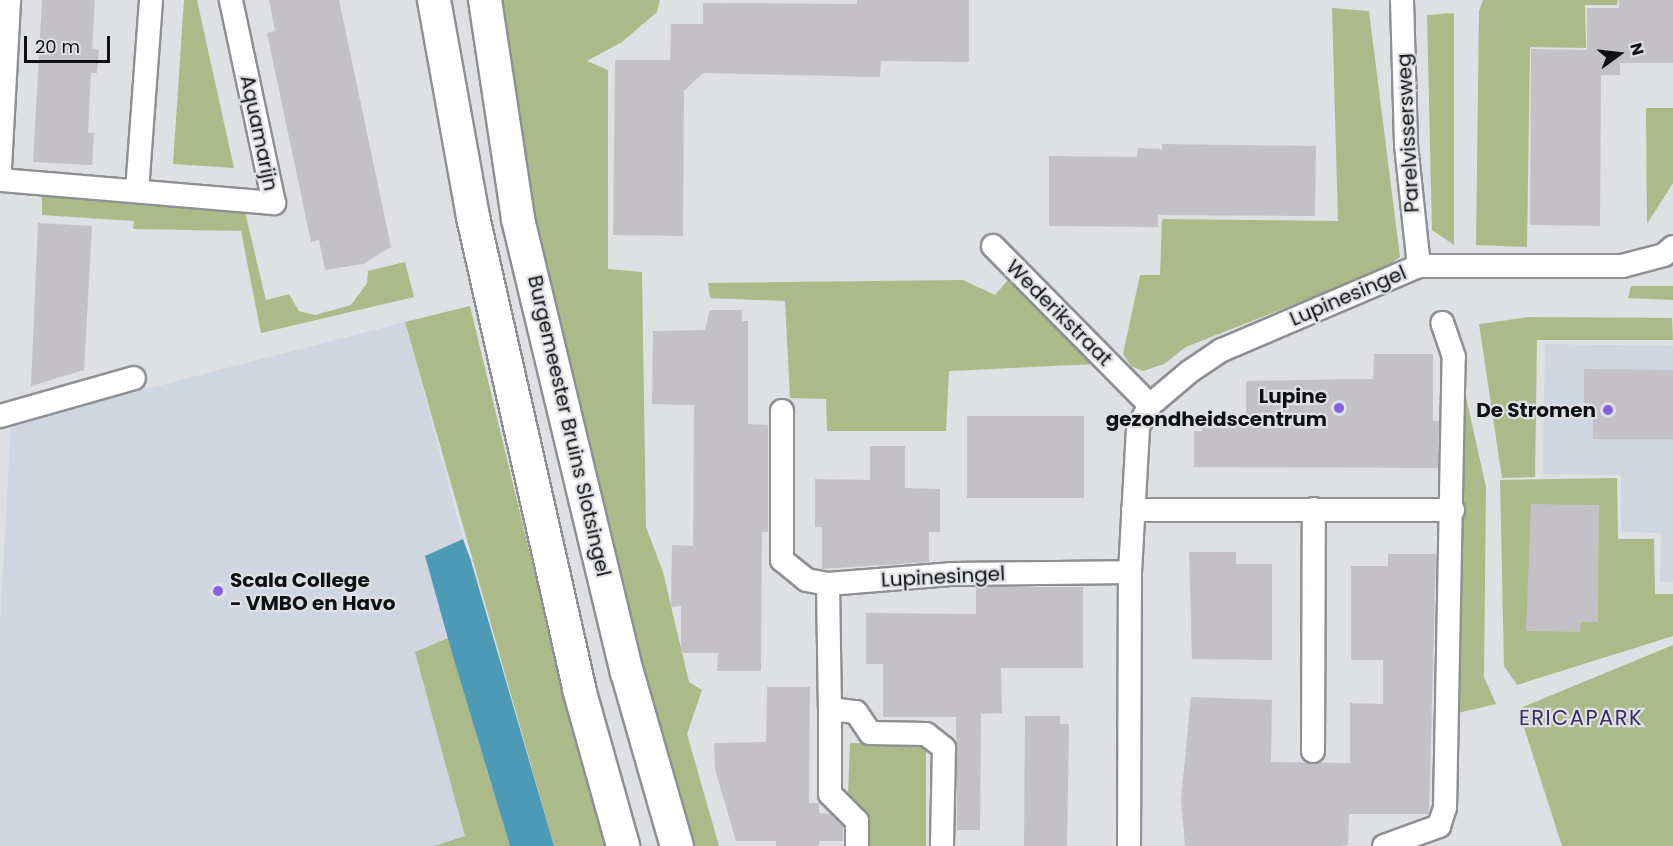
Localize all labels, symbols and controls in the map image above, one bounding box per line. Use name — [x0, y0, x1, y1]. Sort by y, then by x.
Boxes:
scale bar — [27, 24, 112, 62]
north arrow — [1589, 24, 1649, 84]
text: 20 m — [35, 34, 80, 59]
text: N — [1624, 40, 1650, 58]
street label: Parelvissersweg — [1392, 53, 1424, 213]
street label: Aquamarijn — [235, 73, 283, 193]
street label: Wederikstraat — [1001, 255, 1117, 371]
street label: Lupinesingel — [1286, 261, 1410, 331]
street label: Burgemeester Bruins Slotsingel — [523, 273, 615, 579]
place label: Lupine gezondheidscentrum — [1106, 384, 1327, 431]
place label: De Stromen — [1476, 398, 1596, 422]
marker: Lupine gezondheidscentrum — [1332, 401, 1346, 415]
marker: De Stromen — [1601, 403, 1615, 417]
street label: Lupinesingel — [880, 562, 1006, 592]
place label: Scala College - VMBO en Havo — [230, 568, 395, 615]
marker: Scala College - VMBO en Havo — [211, 584, 225, 598]
district label: ERICAPARK — [1519, 705, 1643, 731]

